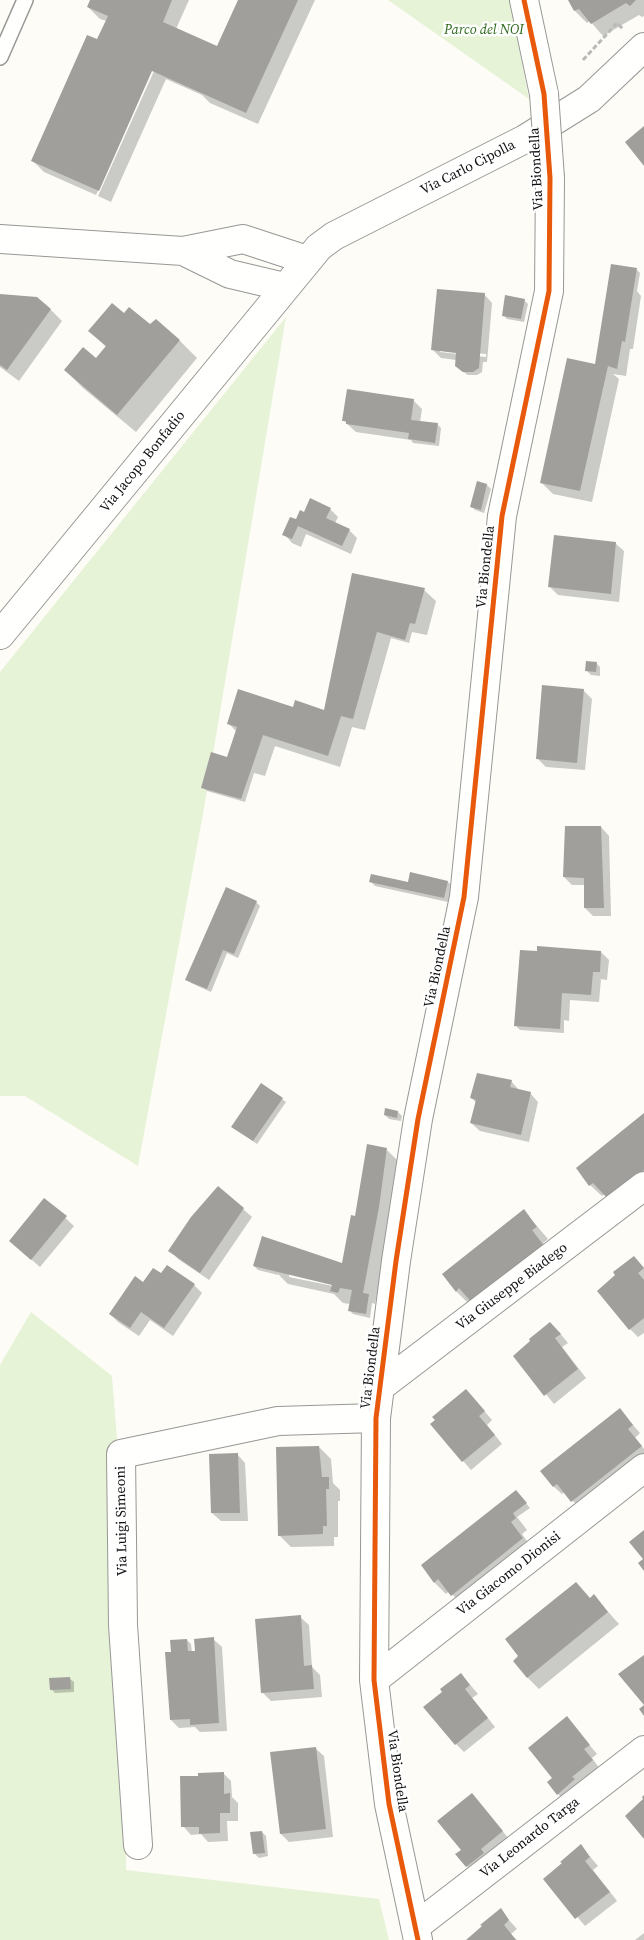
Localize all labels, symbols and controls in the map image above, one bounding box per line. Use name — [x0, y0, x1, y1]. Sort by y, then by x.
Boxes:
park label: Parco del NOI — [444, 22, 524, 38]
street label: Via Biondella — [526, 127, 548, 211]
street label: Via Carlo Cipolla — [418, 137, 518, 199]
street label: Via Jacopo Bonfadio — [97, 408, 189, 516]
street label: Via Biondella — [473, 525, 499, 609]
street label: Via Biondella — [421, 925, 455, 1009]
street label: Via Giuseppe Biadego — [453, 1240, 571, 1334]
street label: Via Biondella — [358, 1326, 384, 1410]
street label: Via Luigi Simeoni — [113, 1466, 131, 1576]
street label: Via Giacomo Dionisi — [454, 1528, 564, 1620]
street label: Via Biondella — [383, 1729, 411, 1813]
street label: Via Leonardo Targa — [477, 1794, 583, 1882]

